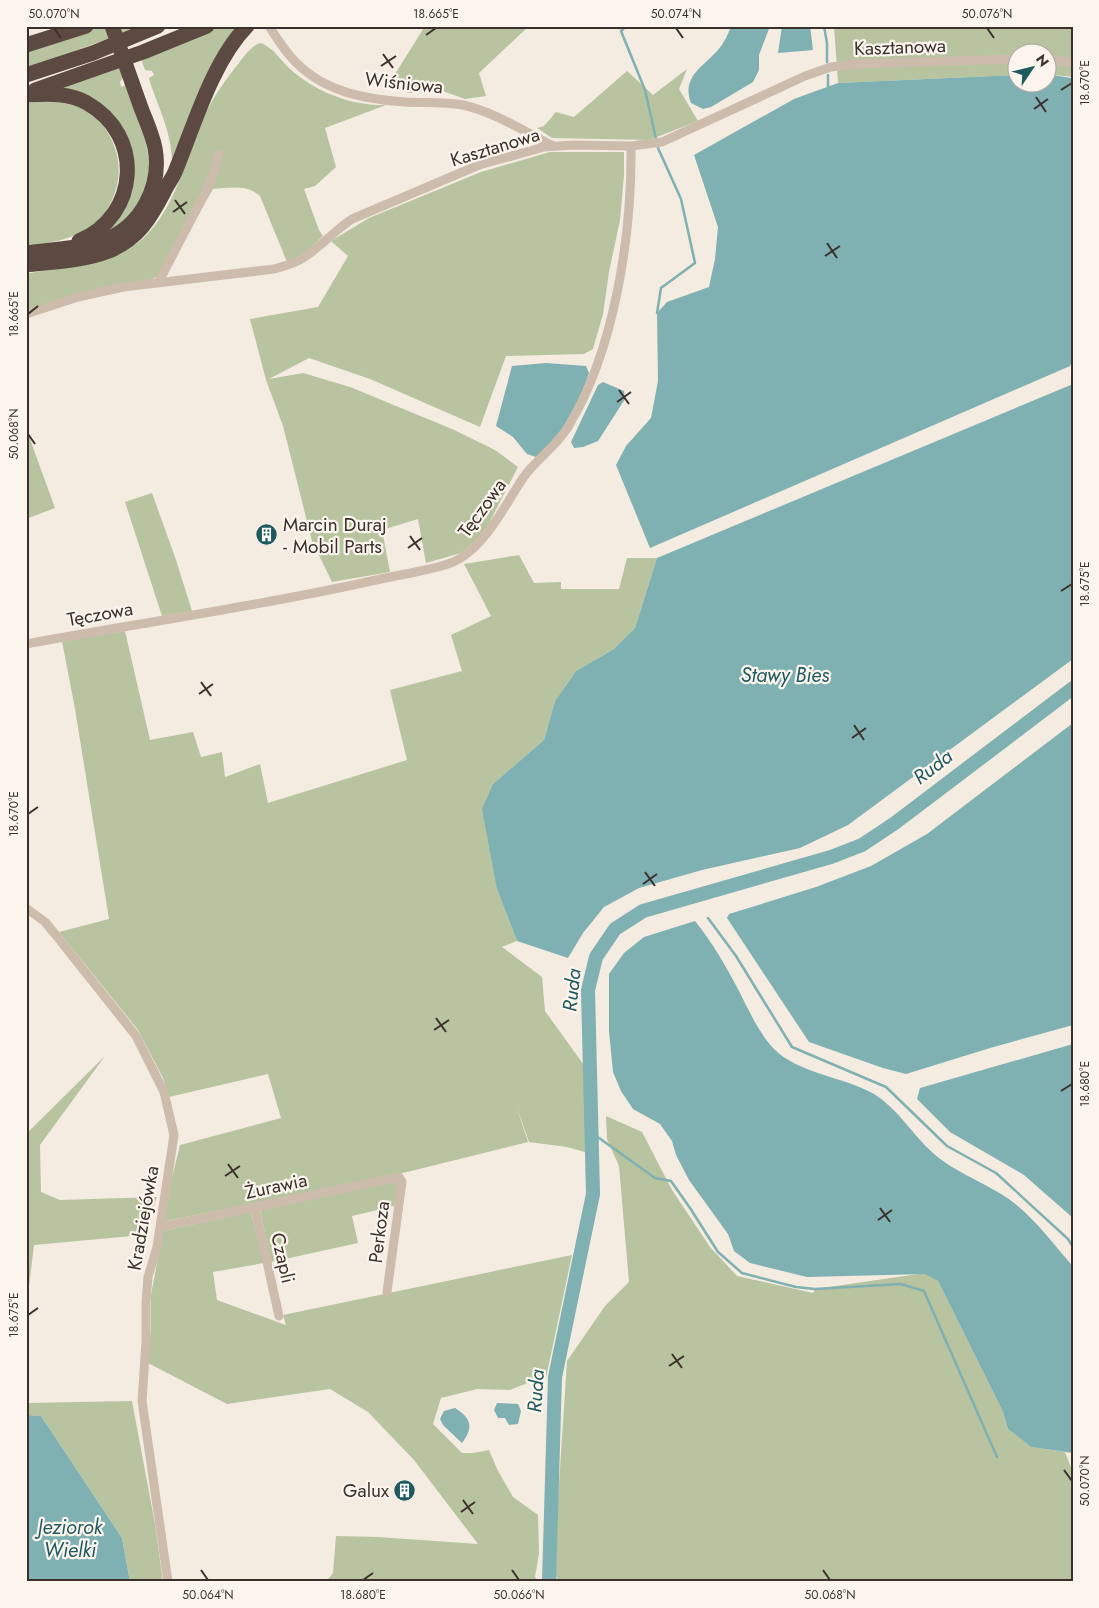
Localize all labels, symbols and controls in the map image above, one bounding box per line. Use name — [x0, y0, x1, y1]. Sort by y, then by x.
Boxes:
text: 50.070°N — [29, 5, 79, 23]
text: 18.665°E — [413, 5, 459, 23]
text: 50.074°N — [651, 5, 701, 23]
text: 50.076°N — [962, 5, 1012, 23]
street label: Kasztanowa — [854, 32, 946, 62]
north arrow — [1006, 42, 1056, 92]
text: N — [1031, 50, 1054, 71]
text: 18.670°E — [1076, 60, 1094, 106]
street label: Wiśniowa — [364, 65, 444, 101]
street label: Kasztanowa — [447, 121, 543, 173]
text: 18.665°E — [5, 291, 23, 337]
text: 50.068°N — [5, 409, 23, 459]
street label: Tęczowa — [452, 473, 512, 543]
place label: Marcin Duraj - Mobil Parts — [283, 511, 387, 560]
building icon: Marcin Duraj - Mobil Parts — [255, 523, 279, 547]
text: 18.675°E — [1076, 561, 1094, 607]
street label: Tęczowa — [65, 595, 135, 633]
water label: Stawy Bies — [741, 661, 829, 690]
water label: Ruda — [907, 742, 959, 792]
text: 18.670°E — [5, 791, 23, 837]
water label: Ruda — [555, 967, 589, 1013]
text: 18.680°E — [1076, 1061, 1094, 1107]
street label: Kradziejówka — [121, 1163, 165, 1273]
street label: Żurawia — [242, 1166, 310, 1206]
street label: Perkoza — [362, 1199, 396, 1265]
street label: Czapli — [264, 1230, 302, 1286]
text: 18.675°E — [5, 1292, 23, 1338]
water label: Ruda — [520, 1368, 552, 1414]
text: 50.070°N — [1076, 1456, 1094, 1506]
place label: Galux — [343, 1477, 389, 1504]
building icon: Galux — [393, 1478, 417, 1502]
water label: Jeziorok Wielki — [34, 1513, 104, 1565]
text: 50.064°N — [182, 1586, 234, 1604]
text: 18.680°E — [340, 1586, 386, 1604]
text: 50.066°N — [493, 1586, 545, 1604]
text: 50.068°N — [805, 1586, 855, 1604]

